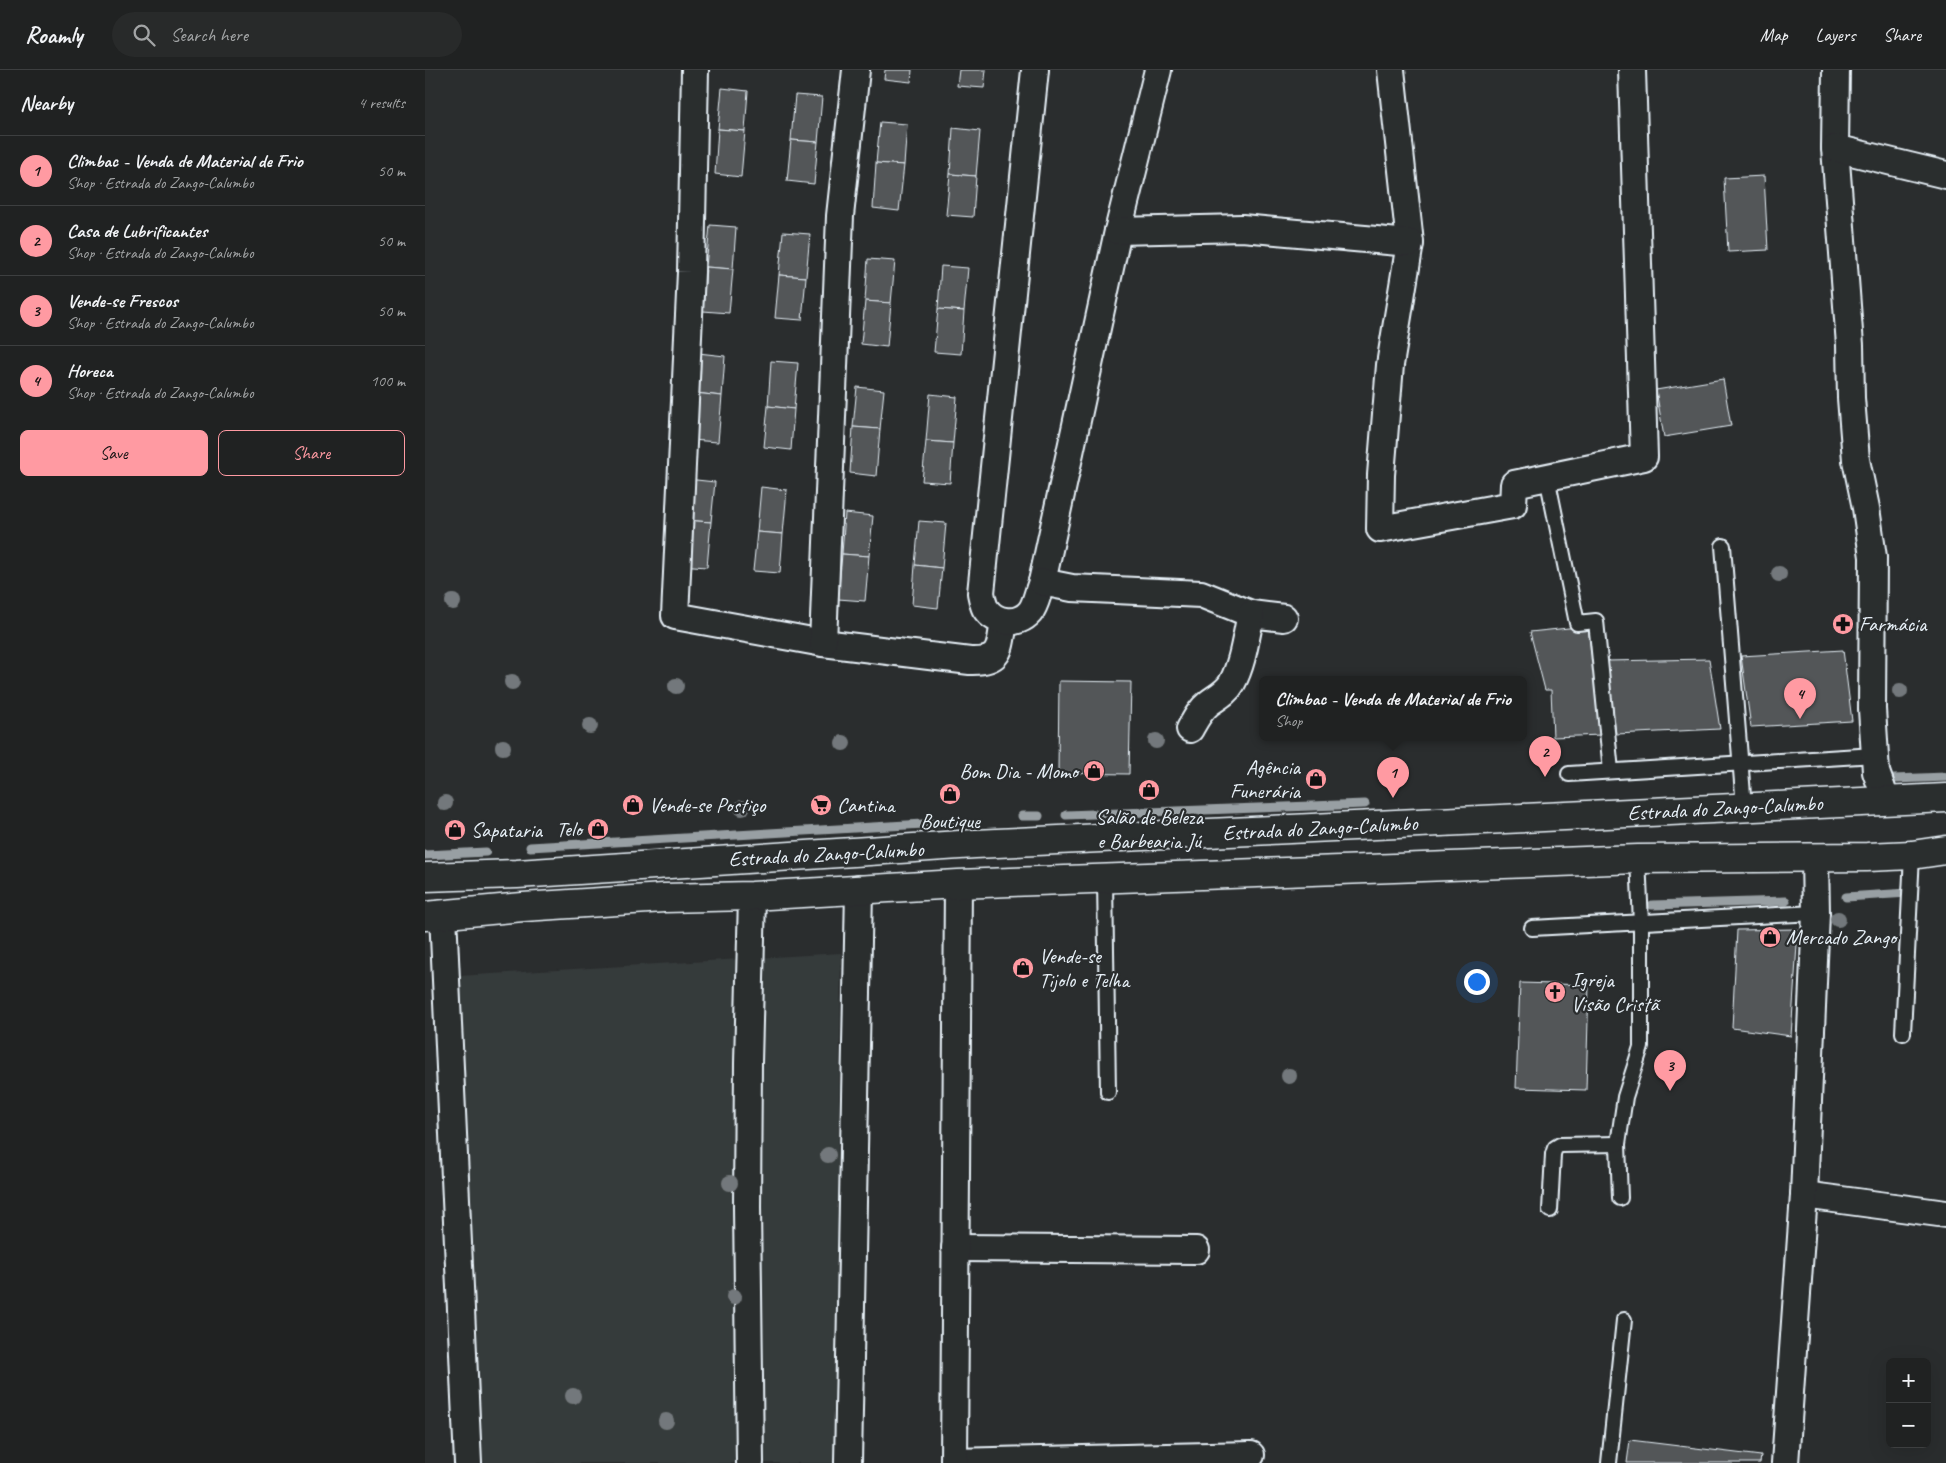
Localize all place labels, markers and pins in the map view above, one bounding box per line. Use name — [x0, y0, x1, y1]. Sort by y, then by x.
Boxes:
place label: Farmácia — [1859, 611, 1928, 637]
pharmacy icon: Farmácia — [1831, 612, 1855, 636]
pin: 4 — [1784, 678, 1816, 719]
pin: 2 — [1529, 736, 1561, 777]
place label: Agência Funerária — [1230, 754, 1302, 804]
pin: 1 — [1377, 757, 1409, 798]
place label: Bom Dia - Momo — [959, 758, 1081, 784]
shop icon: Bom Dia - Momo — [1082, 759, 1106, 783]
shop icon: Agência Funerária — [1304, 767, 1328, 791]
shop icon: Salão de Beleza e Barbearia Jú — [1137, 778, 1161, 802]
shop icon: Boutique — [938, 782, 962, 806]
place label: Vende-se Postiço — [649, 792, 767, 818]
place label: Cantina — [837, 792, 897, 818]
shop icon: Vende-se Postiço — [621, 793, 645, 817]
supermarket icon: Cantina — [809, 793, 833, 817]
place label: Salão de Beleza e Barbearia Jú — [1095, 804, 1204, 854]
place label: Boutique — [920, 808, 981, 834]
place label: Telo — [556, 816, 585, 842]
place label: Sapataria — [471, 817, 544, 843]
shop icon: Telo — [586, 817, 610, 841]
shop icon: Sapataria — [443, 818, 467, 842]
place label: Mercado Zango — [1786, 924, 1899, 950]
shop icon: Mercado Zango — [1758, 925, 1782, 949]
place label: Vende-se Tijolo e Telha — [1039, 943, 1131, 993]
shop icon: Vende-se Tijolo e Telha — [1011, 956, 1035, 980]
place label: Igreja Visão Cristã — [1571, 967, 1662, 1017]
church icon: Igreja Visão Cristã — [1543, 980, 1567, 1004]
pin: 3 — [1654, 1050, 1686, 1091]

